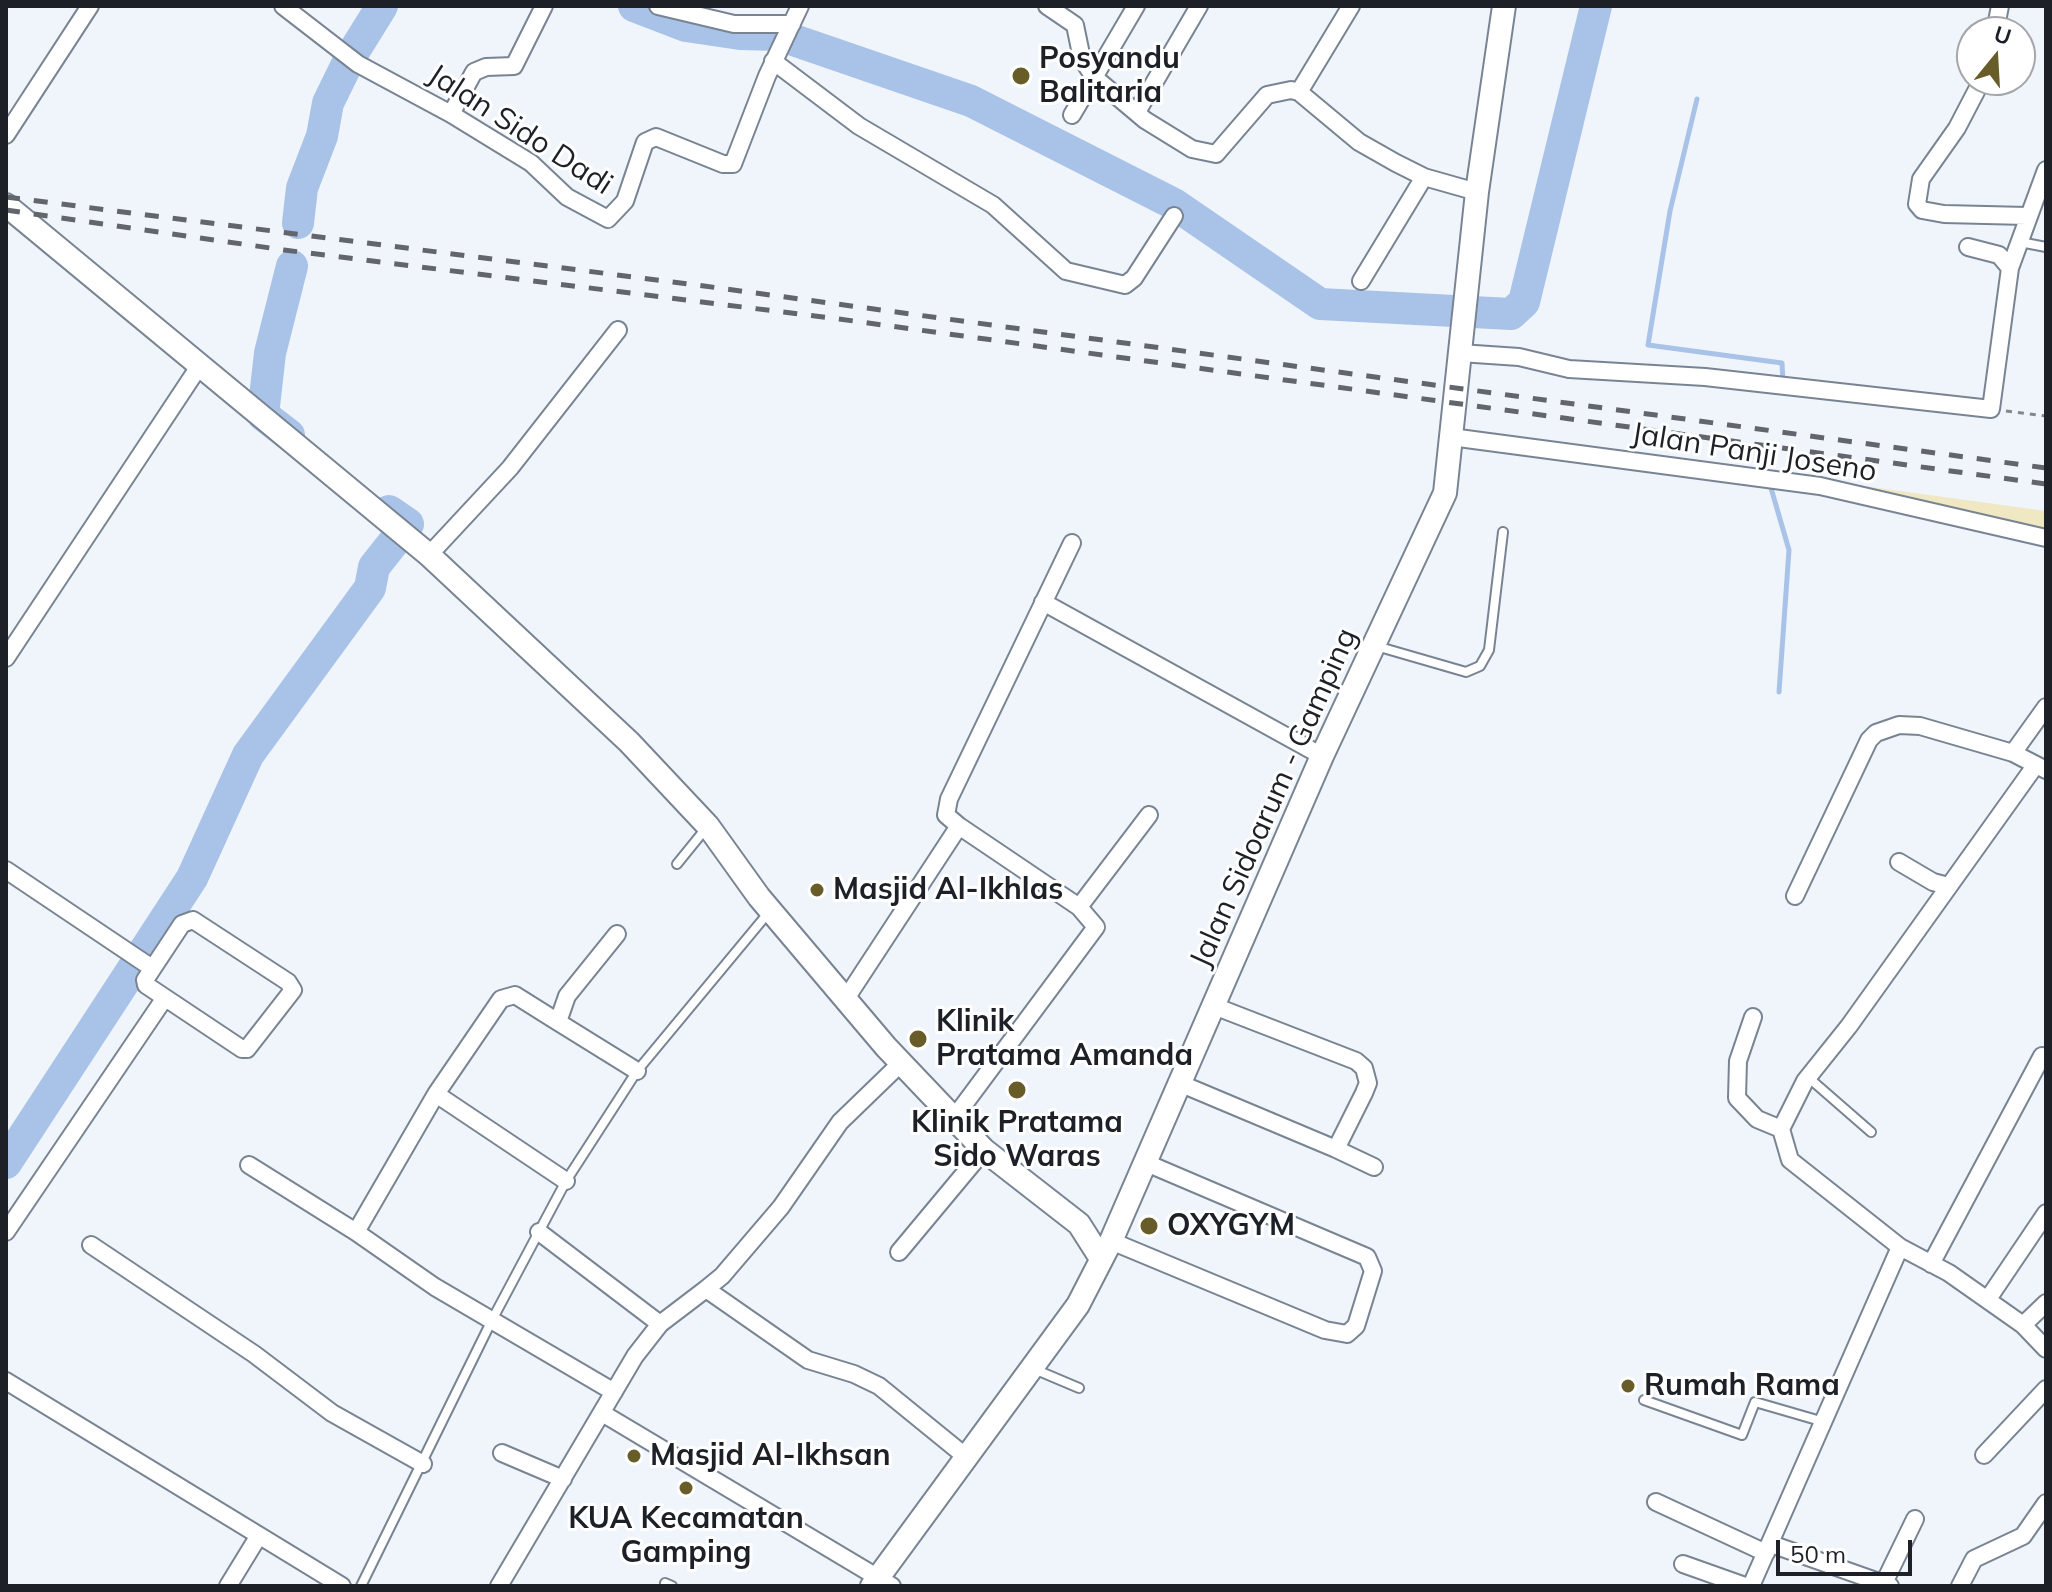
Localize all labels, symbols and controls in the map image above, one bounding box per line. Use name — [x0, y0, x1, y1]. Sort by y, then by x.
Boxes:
north arrow — [1956, 16, 2036, 96]
text: U — [1991, 19, 2015, 51]
place label: Posyandu Balitaria — [1039, 41, 1180, 112]
street label: Jalan Sido Dadi — [421, 57, 619, 203]
marker: Posyandu Balitaria — [1010, 65, 1032, 87]
street label: Jalan Panji Joseno — [1629, 416, 1879, 490]
street label: Jalan Sidoarum - Gamping — [1183, 623, 1365, 973]
place label: Masjid Al-Ikhlas — [833, 872, 1063, 908]
marker: Masjid Al-Ikhlas — [808, 881, 826, 899]
place label: Klinik Pratama Amanda — [936, 1004, 1193, 1074]
marker: Klinik Pratama Amanda — [907, 1028, 929, 1050]
marker: Klinik Pratama Sido Waras — [1006, 1079, 1028, 1101]
place label: Klinik Pratama Sido Waras — [911, 1105, 1123, 1176]
place label: OXYGYM — [1167, 1208, 1295, 1244]
marker: OXYGYM — [1138, 1215, 1160, 1237]
place label: Rumah Rama — [1644, 1368, 1840, 1404]
marker: Rumah Rama — [1619, 1377, 1637, 1395]
place label: Masjid Al-Ikhsan — [650, 1438, 891, 1474]
marker: Masjid Al-Ikhsan — [625, 1447, 643, 1465]
marker: KUA Kecamatan Gamping — [677, 1479, 695, 1497]
place label: KUA Kecamatan Gamping — [568, 1501, 804, 1572]
scale bar — [1780, 1524, 1916, 1574]
text: 50 m — [1790, 1539, 1846, 1569]

